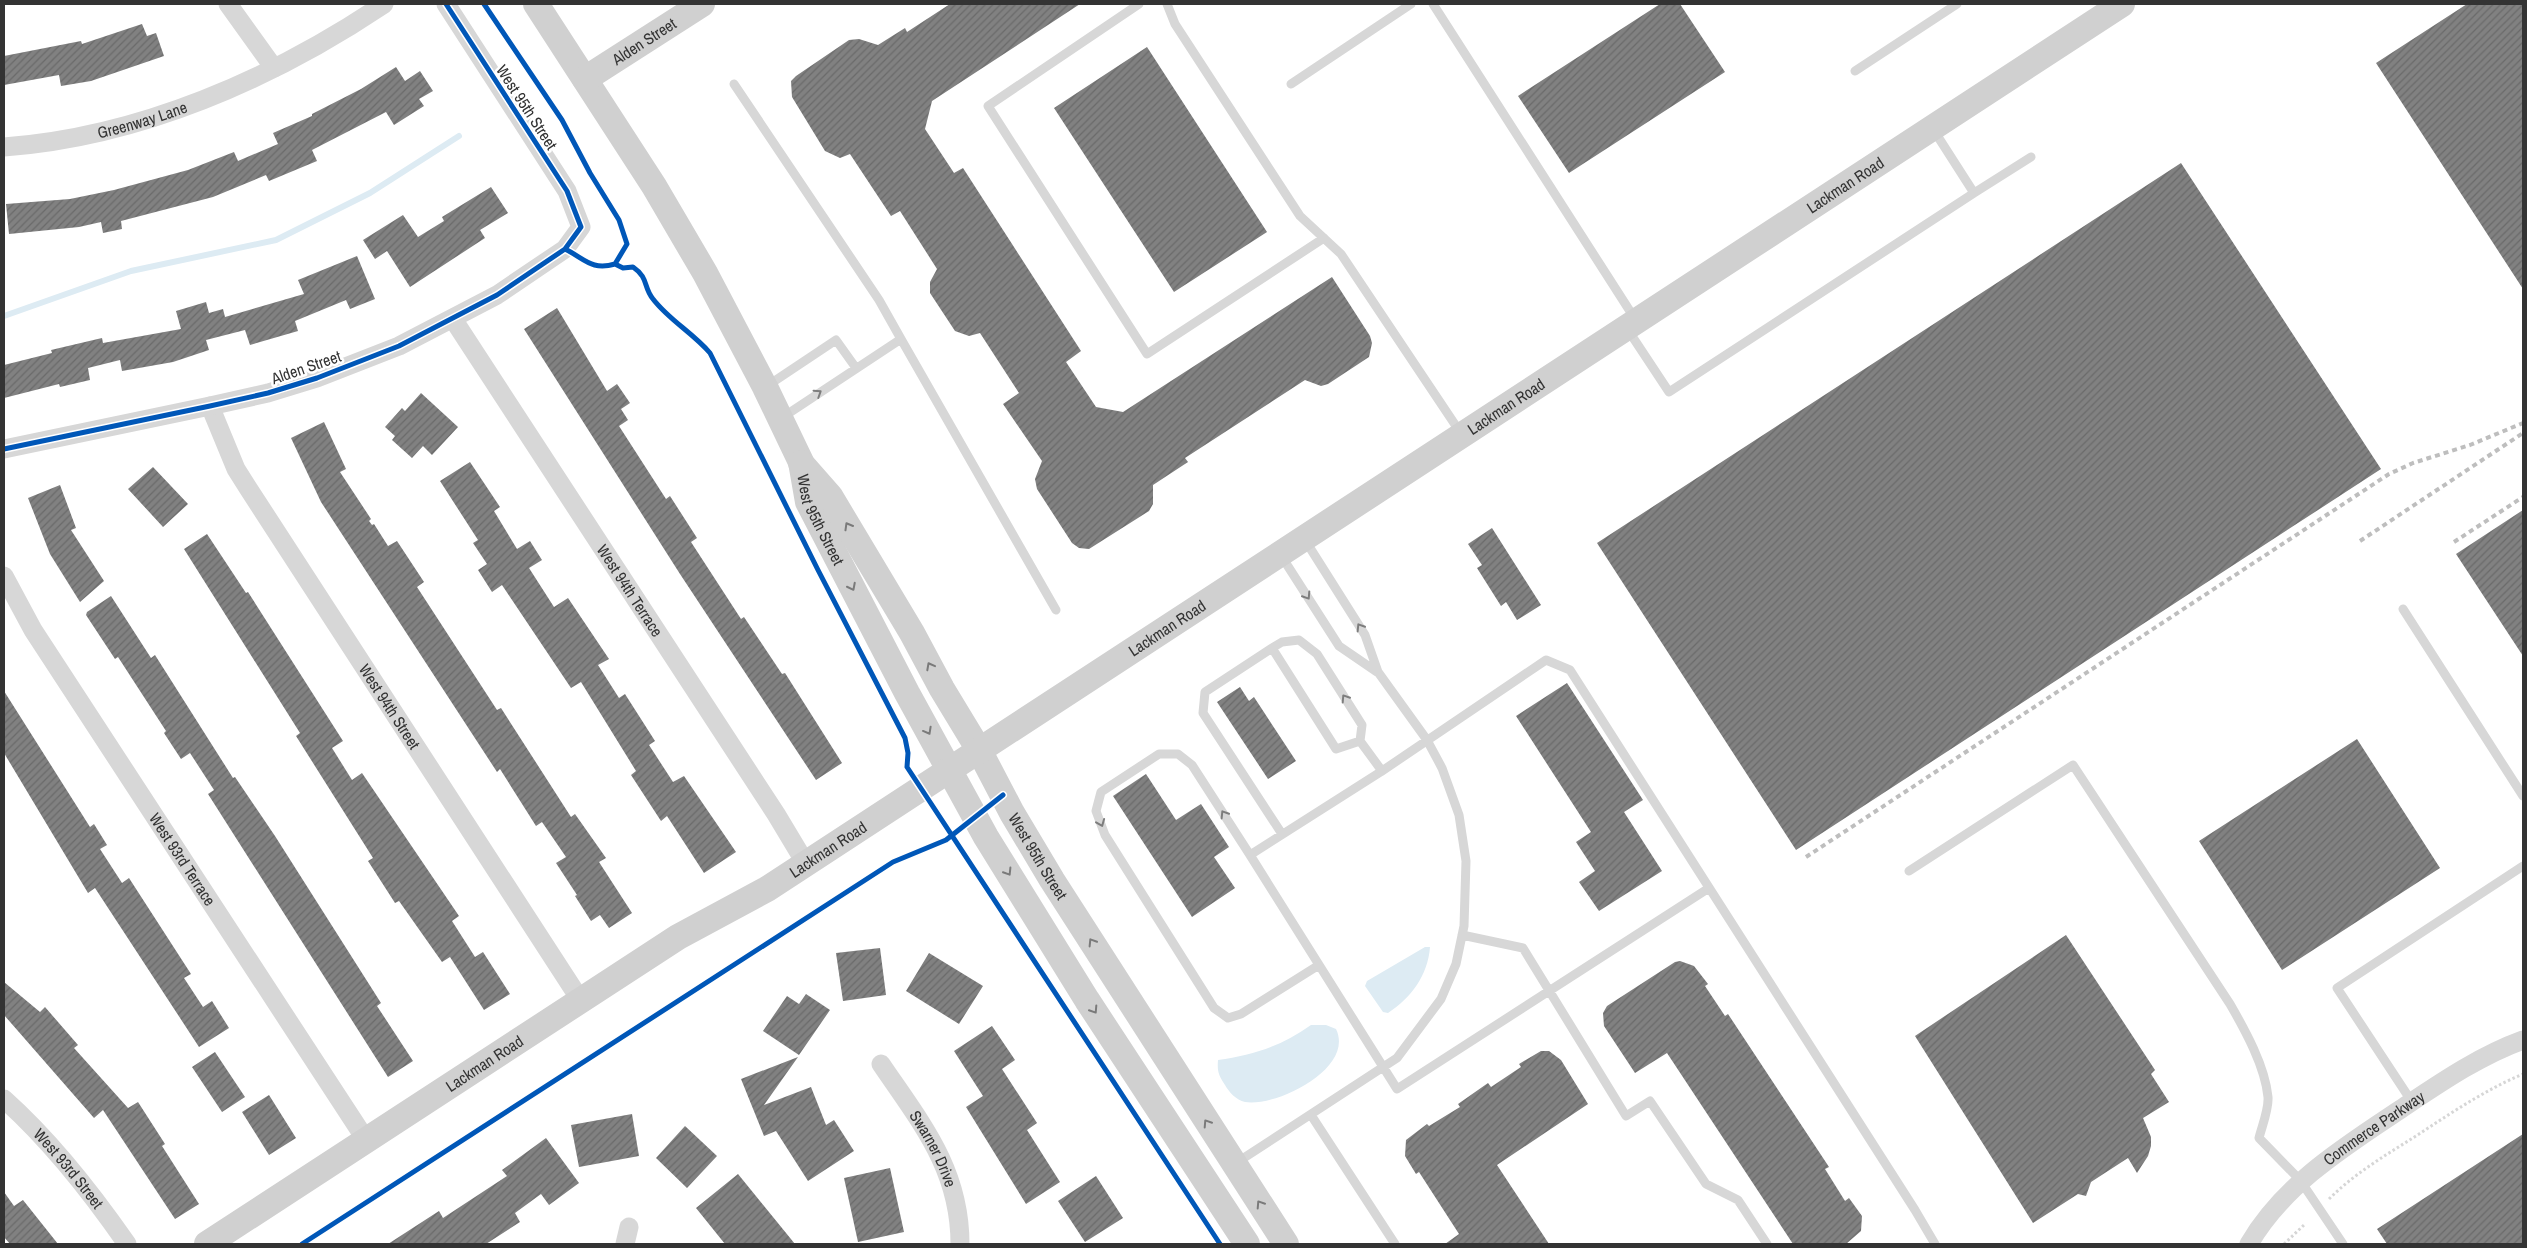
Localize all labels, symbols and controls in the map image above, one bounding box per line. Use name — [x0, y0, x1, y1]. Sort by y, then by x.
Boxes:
street label: Alden Street — [607, 12, 681, 71]
street label: West 95th Street — [491, 60, 563, 154]
street label: Greenway Lane — [95, 96, 190, 143]
street label: Lackman Road — [1802, 152, 1888, 218]
street label: Alden Street — [267, 345, 344, 389]
street label: Lackman Road — [1463, 373, 1549, 440]
one-way arrow — [813, 390, 822, 399]
street label: West 95th Street — [792, 472, 850, 569]
one-way arrow — [844, 523, 854, 532]
street label: West 94th Terrace — [592, 540, 668, 641]
one-way arrow — [846, 582, 856, 591]
one-way arrow — [1301, 591, 1311, 600]
street label: Lackman Road — [1124, 594, 1210, 661]
one-way arrow — [1357, 623, 1366, 632]
street label: West 94th Street — [354, 659, 426, 754]
one-way arrow — [926, 663, 936, 672]
one-way arrow — [1342, 694, 1351, 703]
one-way arrow — [922, 725, 932, 734]
street label: West 93rd Terrace — [144, 808, 221, 910]
street label: West 95th Street — [1003, 809, 1073, 904]
one-way arrow — [1221, 810, 1230, 820]
street label: Lackman Road — [785, 816, 871, 883]
one-way arrow — [1095, 819, 1105, 827]
one-way arrow — [1002, 866, 1011, 876]
one-way arrow — [1088, 939, 1098, 948]
one-way arrow — [1087, 1005, 1097, 1014]
street label: Lackman Road — [441, 1030, 527, 1097]
street label: Commerce Parkway — [2318, 1085, 2429, 1170]
street label: Swarner Drive — [905, 1106, 962, 1190]
one-way arrow — [1204, 1120, 1214, 1129]
street label: West 93rd Street — [29, 1123, 109, 1213]
one-way arrow — [1257, 1201, 1266, 1210]

